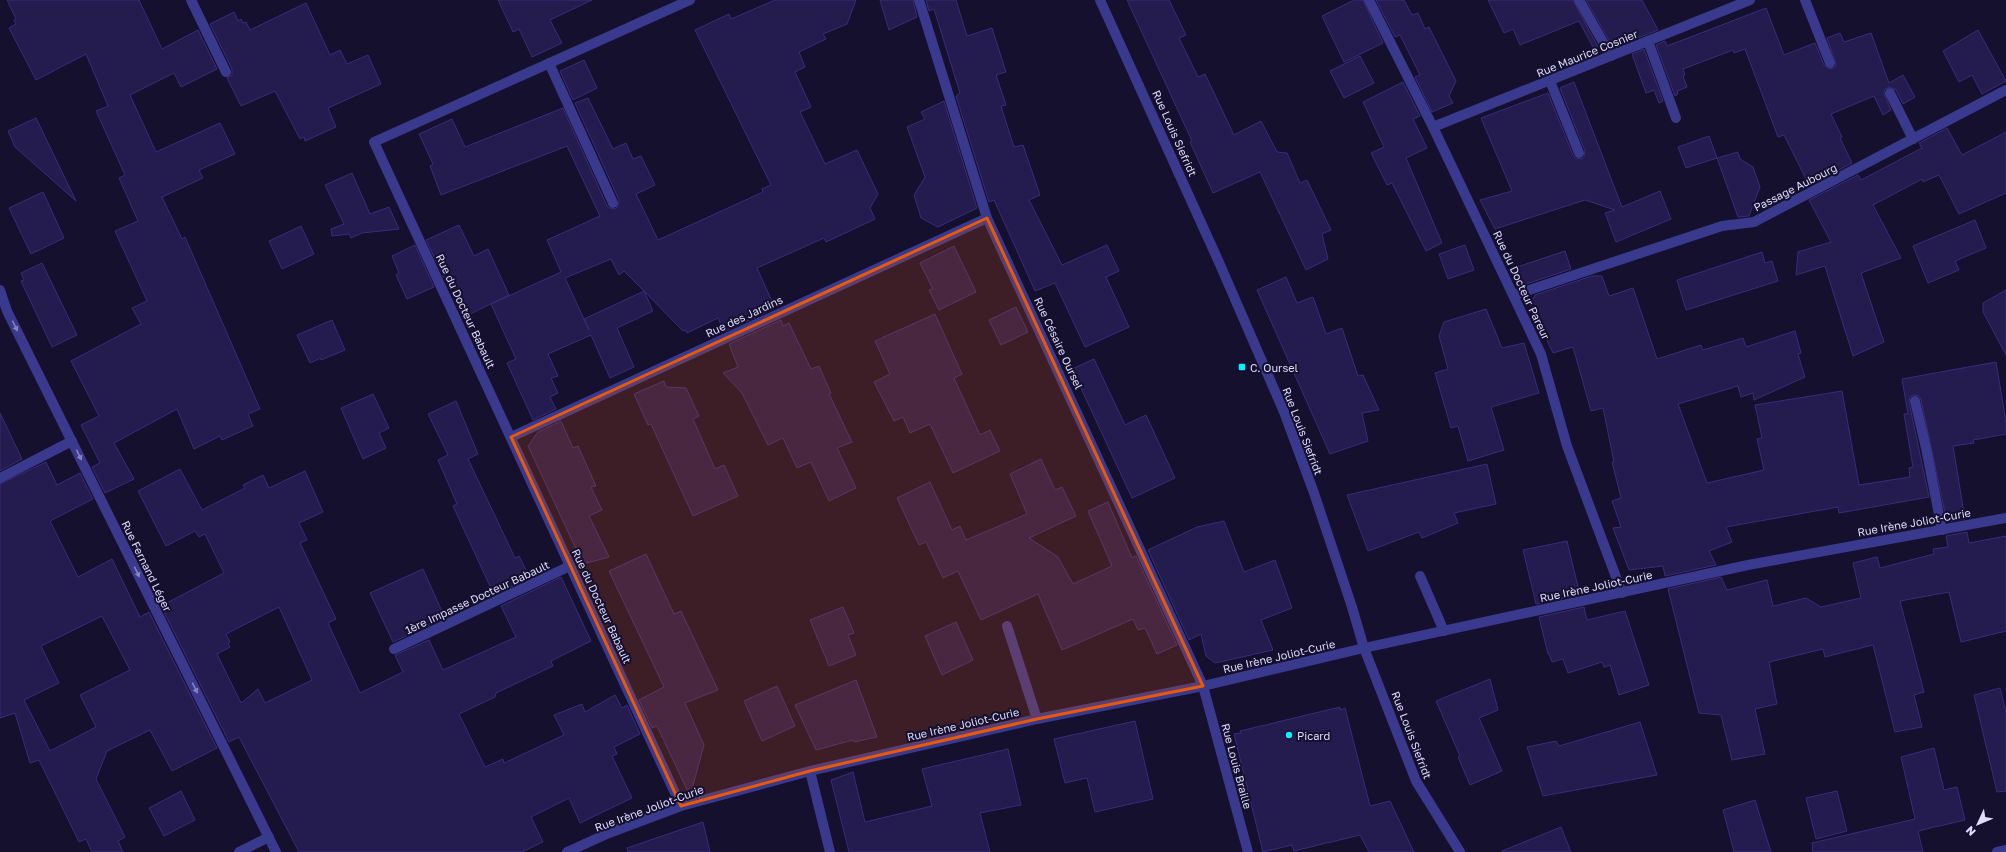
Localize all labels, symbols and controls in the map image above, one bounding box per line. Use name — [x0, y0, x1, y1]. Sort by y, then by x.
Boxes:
street label: Rue Maurice Cosnier — [1534, 26, 1640, 79]
street label: Rue Louis Siefridt — [1150, 88, 1200, 178]
street label: Passage Aubourg — [1751, 160, 1839, 214]
street label: Rue du Docteur Pareur — [1491, 228, 1553, 342]
street label: Rue du Docteur Babault — [434, 252, 498, 370]
street label: Rue des Jardins — [703, 292, 785, 340]
street label: Rue Césaire Oursel — [1032, 295, 1086, 392]
one-way arrow — [12, 321, 18, 332]
place label: C. Oursel — [1250, 361, 1299, 374]
marker: C. Oursel — [1237, 362, 1247, 372]
street label: Rue Louis Siefridt — [1280, 385, 1326, 477]
one-way arrow — [76, 450, 82, 461]
street label: Rue Irène Joliot-Curie — [1856, 506, 1972, 538]
street label: Rue Fernand Léger — [119, 518, 175, 614]
street label: Rue du Docteur Babault — [570, 547, 634, 665]
street label: 1ère Impasse Docteur Babault — [403, 558, 551, 636]
one-way arrow — [133, 566, 140, 577]
street label: Rue Irène Joliot-Curie — [1538, 568, 1654, 604]
street label: Rue Irène Joliot-Curie — [1222, 637, 1336, 675]
one-way arrow — [191, 682, 198, 694]
street label: Rue Louis Siefridt — [1389, 689, 1435, 781]
street label: Rue Irène Joliot-Curie — [906, 705, 1020, 743]
street label: Rue Louis Braille — [1219, 722, 1255, 810]
place label: Picard — [1297, 729, 1330, 742]
marker: Picard — [1284, 730, 1294, 740]
street label: Rue Irène Joliot-Curie — [593, 782, 705, 834]
north arrow — [1958, 804, 1998, 844]
text: N — [1963, 824, 1978, 839]

